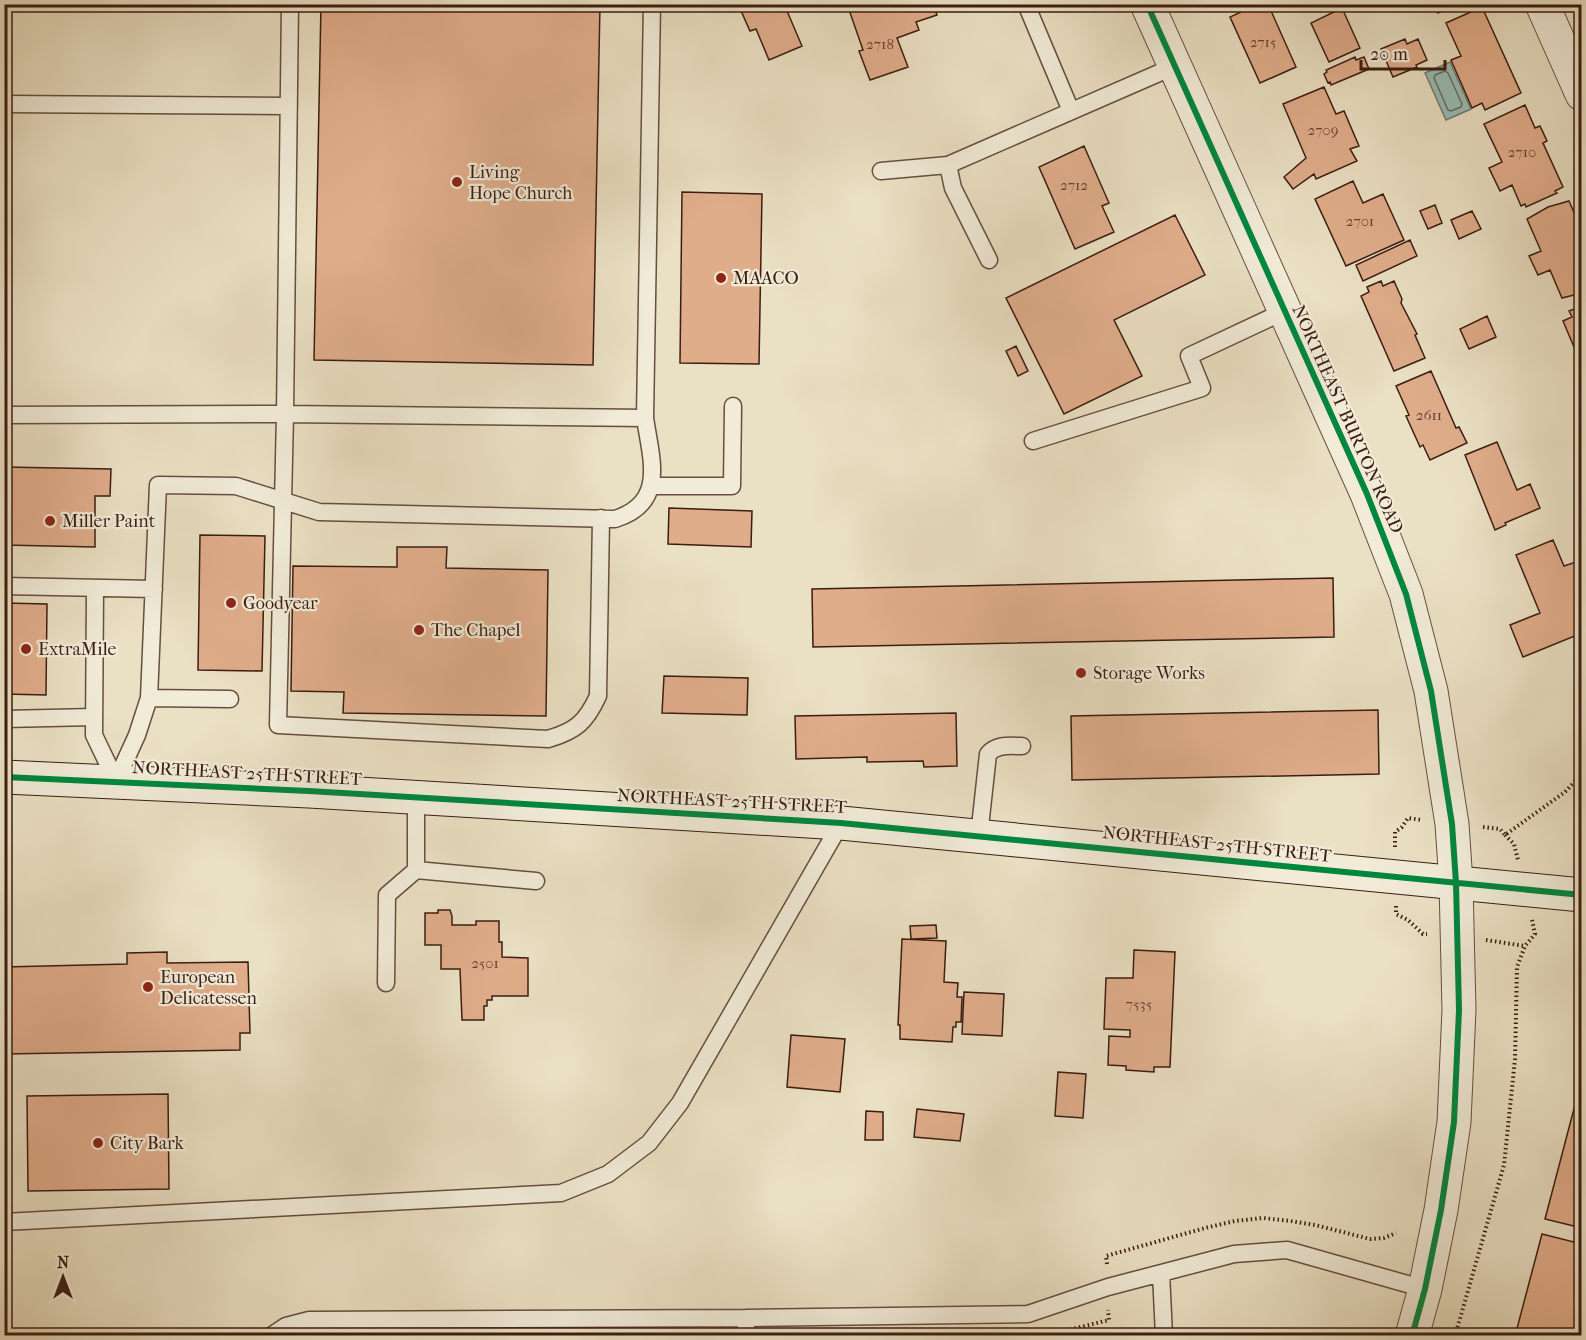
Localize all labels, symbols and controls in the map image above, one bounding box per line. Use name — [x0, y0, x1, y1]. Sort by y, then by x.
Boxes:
house number: 2715 — [1250, 33, 1276, 51]
scale bar — [1361, 33, 1445, 71]
house number: 2718 — [866, 35, 894, 53]
text: 20 m — [1370, 44, 1408, 65]
house number: 2709 — [1307, 121, 1339, 139]
house number: 2710 — [1508, 143, 1536, 161]
place label: Living Hope Church — [469, 162, 572, 204]
marker: Living Hope Church — [450, 175, 464, 189]
house number: 2712 — [1060, 176, 1088, 194]
house number: 2701 — [1346, 212, 1374, 230]
place label: MAACO — [733, 268, 799, 289]
marker: MAACO — [714, 271, 728, 285]
street label: NORTHEAST BURTON ROAD — [1288, 302, 1408, 537]
house number: 2611 — [1416, 406, 1442, 424]
place label: Miller Paint — [62, 511, 156, 532]
marker: Miller Paint — [43, 514, 57, 528]
place label: Goodyear — [243, 593, 318, 614]
marker: Goodyear — [224, 596, 238, 610]
place label: The Chapel — [431, 620, 520, 641]
marker: The Chapel — [412, 623, 426, 637]
place label: ExtraMile — [38, 639, 116, 660]
marker: ExtraMile — [19, 642, 33, 656]
place label: Storage Works — [1093, 663, 1205, 684]
marker: Storage Works — [1074, 666, 1088, 680]
street label: NORTHEAST 25TH STREET — [131, 757, 363, 790]
street label: NORTHEAST 25TH STREET — [616, 785, 848, 818]
street label: NORTHEAST 25TH STREET — [1101, 822, 1333, 867]
house number: 2501 — [471, 954, 499, 972]
place label: European Delicatessen — [160, 967, 258, 1009]
marker: European Delicatessen — [141, 980, 155, 994]
house number: 7535 — [1126, 995, 1152, 1013]
place label: City Bark — [110, 1133, 185, 1154]
marker: City Bark — [91, 1136, 105, 1150]
north arrow — [33, 1247, 93, 1307]
text: N — [57, 1253, 70, 1272]

